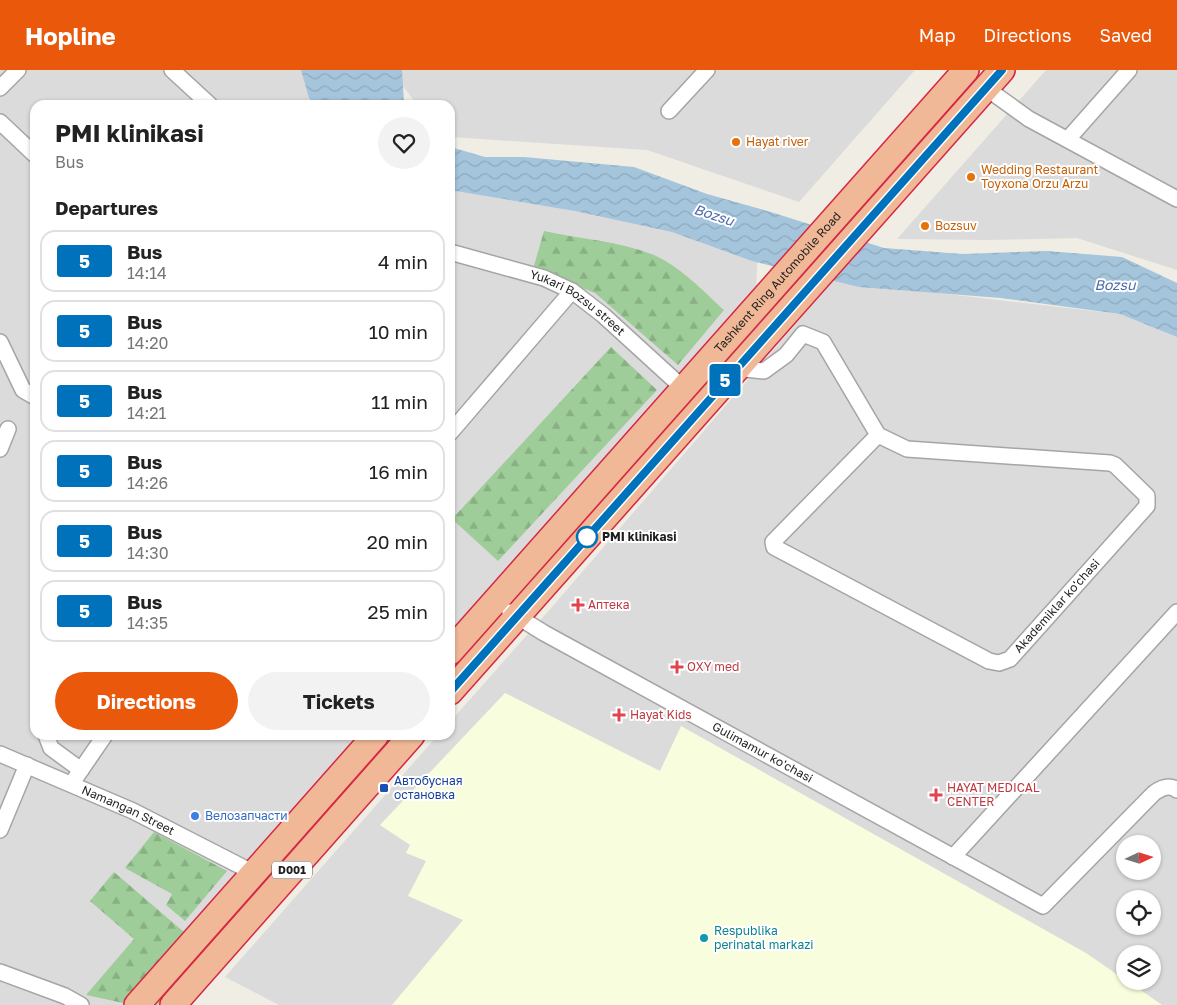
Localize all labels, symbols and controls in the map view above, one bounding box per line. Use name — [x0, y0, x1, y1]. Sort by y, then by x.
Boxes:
text: Hopline — [25, 21, 116, 50]
text: Map — [919, 24, 955, 46]
text: Directions — [983, 24, 1071, 46]
text: Saved — [1099, 24, 1152, 46]
button: heart — [378, 117, 430, 169]
text: PMI klinikasi — [55, 118, 204, 147]
place label: Hayat river — [746, 134, 809, 149]
marker: Hayat river — [730, 136, 742, 148]
text: Bus — [55, 152, 84, 172]
place label: Wedding Restaurant Toyxona Orzu Arzu — [981, 162, 1099, 191]
marker: Wedding Restaurant Toyxona Orzu Arzu — [965, 171, 977, 183]
text: Departures — [55, 196, 158, 219]
water label: Bozsu — [692, 200, 738, 229]
street label: Tashkent Ring Automobile Road — [711, 208, 844, 356]
place label: Bozsuv — [935, 218, 977, 233]
marker: Bozsuv — [919, 220, 931, 232]
text: Bus — [127, 240, 162, 263]
text: 5 — [79, 250, 90, 272]
text: 4 min — [378, 250, 428, 273]
text: 14:14 — [127, 263, 167, 283]
street label: Yukari Bozsu street — [529, 267, 628, 338]
water label: Bozsu — [1095, 276, 1137, 293]
text: Bus — [127, 310, 162, 333]
text: 5 — [79, 320, 90, 342]
text: 10 min — [369, 320, 428, 343]
text: 14:20 — [127, 333, 169, 353]
line badge: 5 — [709, 364, 741, 396]
text: 5 — [720, 369, 730, 391]
text: Bus — [127, 380, 162, 403]
text: 5 — [79, 390, 90, 412]
text: 11 min — [371, 390, 428, 413]
text: 14:21 — [127, 403, 166, 423]
text: Bus — [127, 450, 162, 473]
text: 5 — [79, 460, 90, 482]
text: 16 min — [369, 460, 428, 483]
text: 14:26 — [127, 473, 168, 493]
text: Bus — [127, 520, 162, 543]
marker: PMI klinikasi — [576, 526, 598, 548]
place label: PMI klinikasi — [602, 529, 676, 544]
text: 5 — [79, 530, 90, 552]
text: 20 min — [367, 530, 428, 553]
text: 14:30 — [127, 543, 169, 563]
street label: Akademiklar ko'chasi — [1011, 556, 1103, 656]
text: Bus — [127, 590, 162, 613]
place label: Аптека — [588, 597, 630, 612]
marker: Аптека — [572, 599, 584, 611]
text: 5 — [79, 600, 90, 622]
text: 25 min — [368, 600, 428, 623]
text: 14:35 — [127, 613, 168, 633]
place label: OXY med — [687, 659, 739, 674]
marker: OXY med — [671, 661, 683, 673]
button: Directions — [55, 672, 238, 730]
button: Tickets — [248, 672, 430, 730]
place label: Hayat Kids — [630, 707, 692, 722]
marker: Hayat Kids — [612, 708, 626, 722]
street label: Gulimamur ko'chasi — [710, 719, 816, 786]
place label: Автобусная остановка — [394, 773, 463, 802]
place label: HAYAT MEDICAL CENTER — [947, 780, 1040, 809]
street label: Namangan Street — [80, 782, 178, 838]
marker: Автобусная остановка — [378, 782, 390, 794]
marker: HAYAT MEDICAL CENTER — [929, 788, 943, 802]
place label: Велозапчасти — [205, 808, 288, 823]
marker: Велозапчасти — [189, 810, 201, 822]
north arrow — [1116, 835, 1161, 880]
map controls — [1116, 835, 1161, 990]
road number: D001 — [272, 862, 312, 878]
button: locate — [1116, 890, 1161, 935]
place label: Respublika perinatal markazi — [714, 923, 814, 952]
marker: Respublika perinatal markazi — [698, 932, 710, 944]
button: layers — [1116, 945, 1161, 990]

